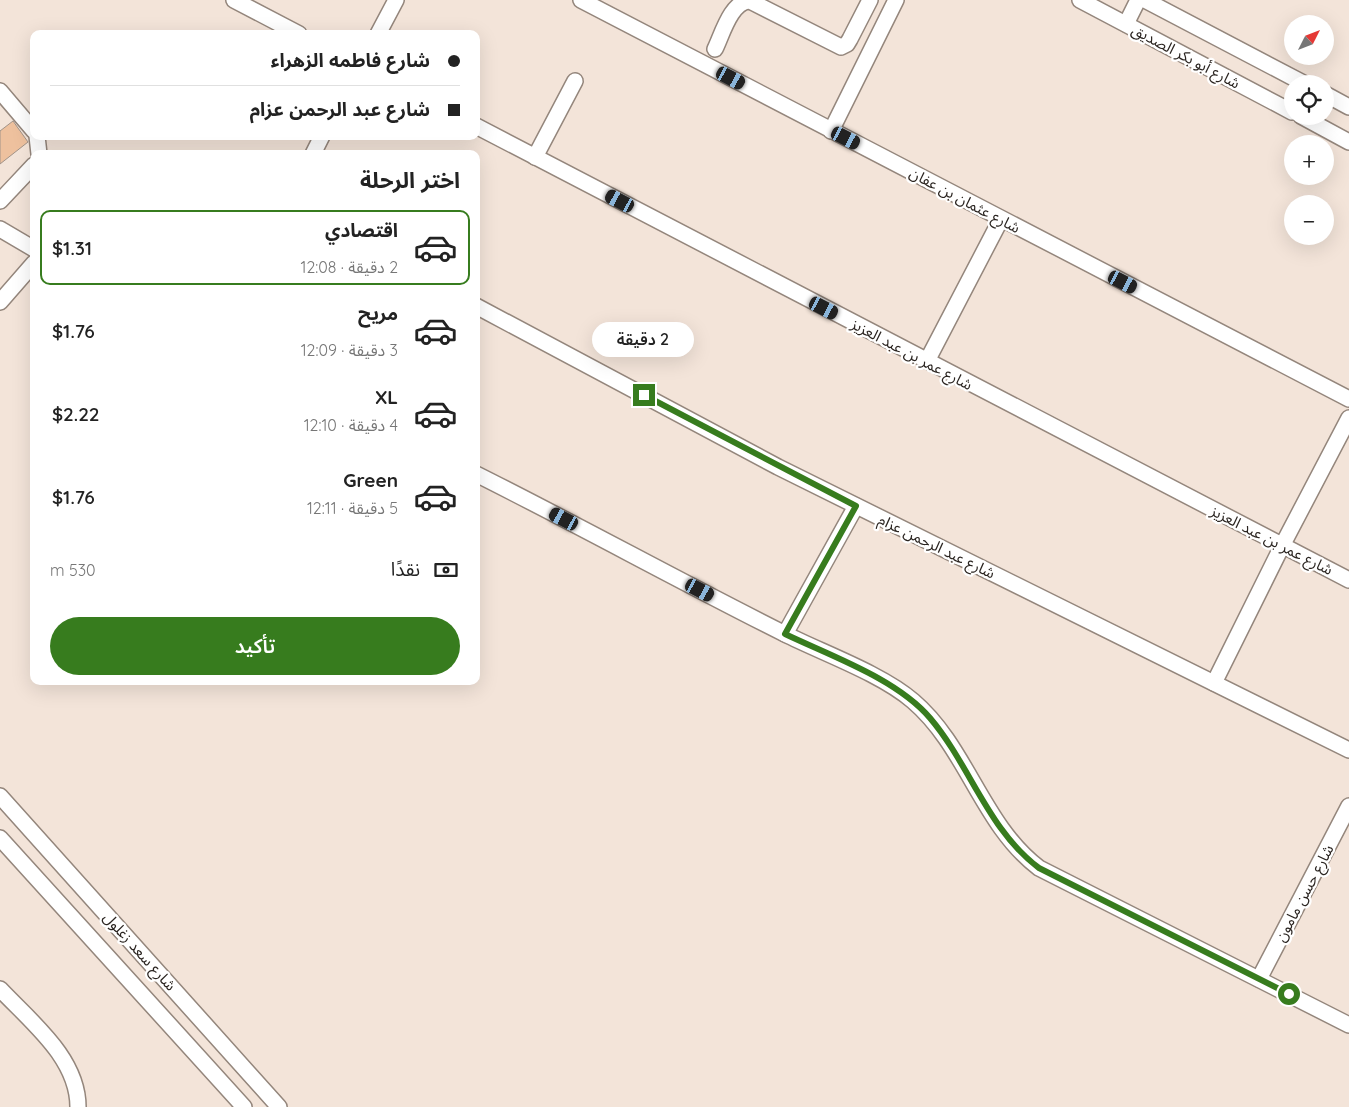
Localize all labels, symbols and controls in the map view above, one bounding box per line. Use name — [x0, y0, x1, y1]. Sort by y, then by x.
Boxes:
north arrow — [1284, 15, 1334, 65]
map controls — [1284, 15, 1334, 245]
street label: شارع أبو بكر الصديق — [1127, 19, 1244, 95]
text: شارع فاطمه الزهراء — [271, 48, 430, 72]
car — [714, 64, 747, 92]
button: locate — [1284, 75, 1334, 125]
text: شارع عبد الرحمن عزام — [250, 97, 430, 121]
car — [829, 125, 862, 151]
button: + — [1284, 135, 1334, 185]
street label: شارع عثمان بن عفان — [905, 163, 1024, 240]
text: اختر الرحلة — [360, 166, 460, 194]
car — [603, 187, 636, 215]
button: − — [1284, 195, 1334, 245]
text: اقتصادي — [325, 218, 398, 242]
icon: car — [413, 225, 458, 270]
text: $1.31 — [52, 236, 92, 260]
text: 2 دقيقة · 12:08 — [301, 257, 398, 277]
car — [1106, 269, 1139, 295]
car — [807, 295, 840, 321]
text: مريح — [358, 301, 398, 325]
icon: car — [413, 308, 458, 353]
street label: شارع عمر بن عبد العزيز — [846, 314, 976, 397]
text: $1.76 — [52, 319, 95, 343]
callout: 2 دقيقة — [593, 322, 695, 358]
text: 2 دقيقة — [617, 329, 669, 349]
text: 3 دقيقة · 12:09 — [301, 340, 398, 360]
route end — [633, 384, 655, 406]
text: XL — [375, 385, 398, 409]
icon: car — [413, 391, 458, 436]
text: $2.22 — [52, 402, 100, 426]
text: 4 دقيقة · 12:10 — [304, 415, 398, 435]
text: Green — [343, 468, 398, 492]
icon: car — [413, 474, 458, 519]
text: $1.76 — [52, 485, 95, 509]
text: 5 دقيقة · 12:11 — [307, 498, 398, 518]
street label: شارع عمر بن عبد العزيز — [1205, 501, 1336, 582]
car — [547, 505, 580, 533]
street label: شارع عبد الرحمن عزام — [874, 510, 999, 585]
icon: cash — [432, 556, 460, 584]
text: نقدًا — [391, 557, 420, 581]
text: 530 m — [50, 560, 96, 580]
car — [683, 576, 716, 604]
button: تأكيد — [50, 617, 460, 675]
street label: شارع حسن مامون — [1270, 841, 1340, 946]
street label: شارع سعد زغلول — [97, 908, 181, 997]
route start — [1278, 983, 1300, 1005]

